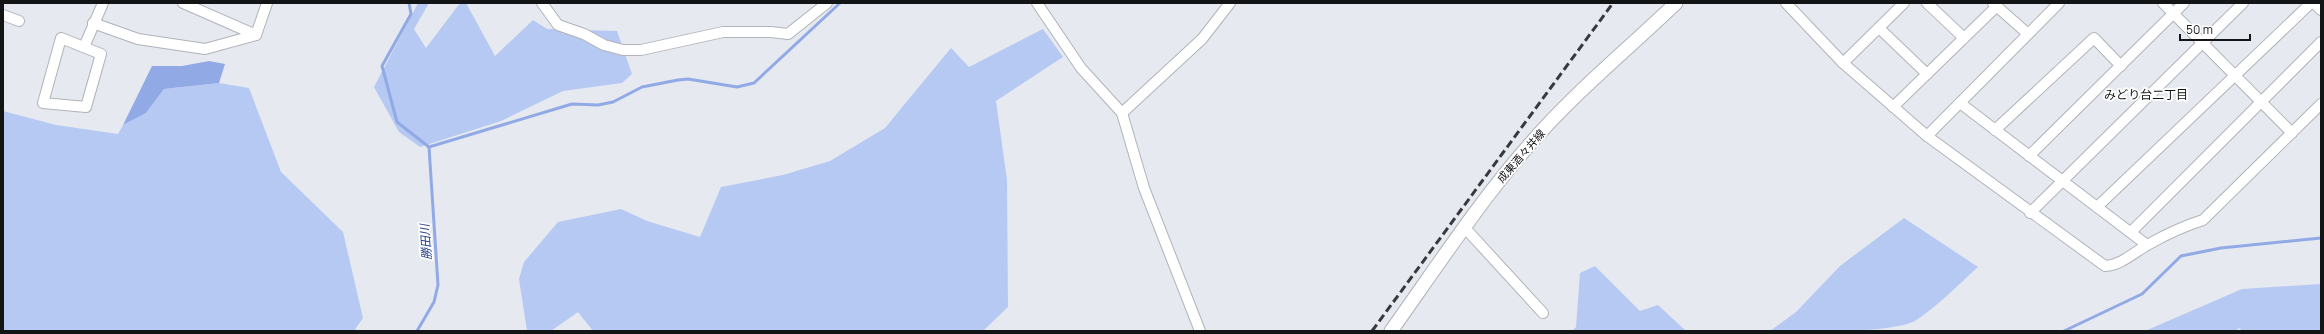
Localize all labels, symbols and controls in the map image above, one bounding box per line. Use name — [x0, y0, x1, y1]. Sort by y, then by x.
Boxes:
scale bar — [2180, 16, 2250, 42]
text: 50 m — [2186, 21, 2213, 38]
district label: みどり台二丁目 — [2104, 86, 2188, 103]
street label: 成東酒々井線 — [1493, 126, 1548, 185]
water label: 勝田川 — [416, 221, 435, 261]

